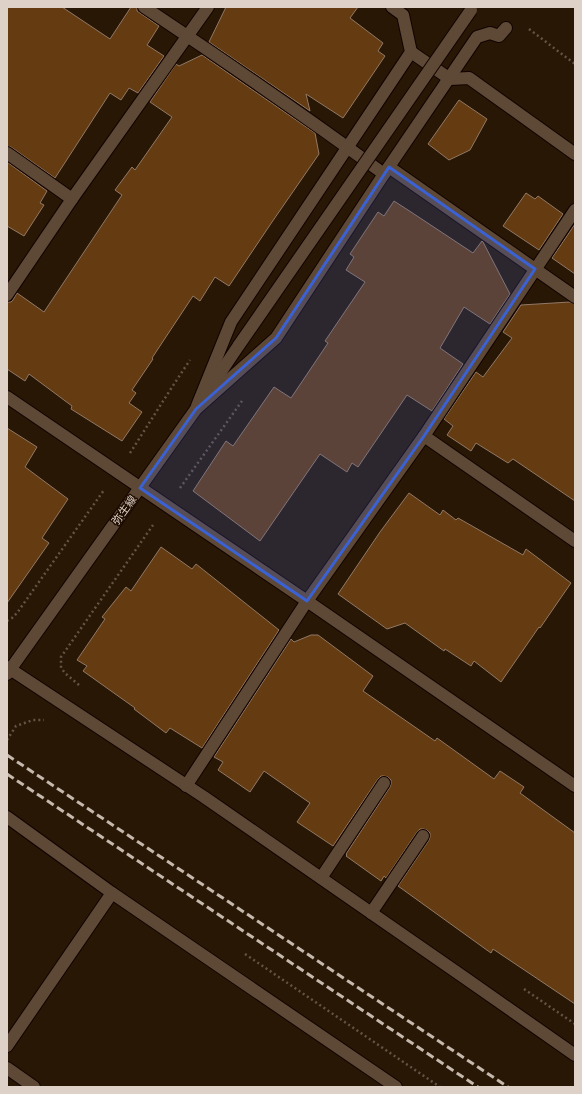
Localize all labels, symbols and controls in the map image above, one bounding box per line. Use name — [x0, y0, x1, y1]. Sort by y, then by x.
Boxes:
street label: 弥生線 — [108, 492, 140, 528]

